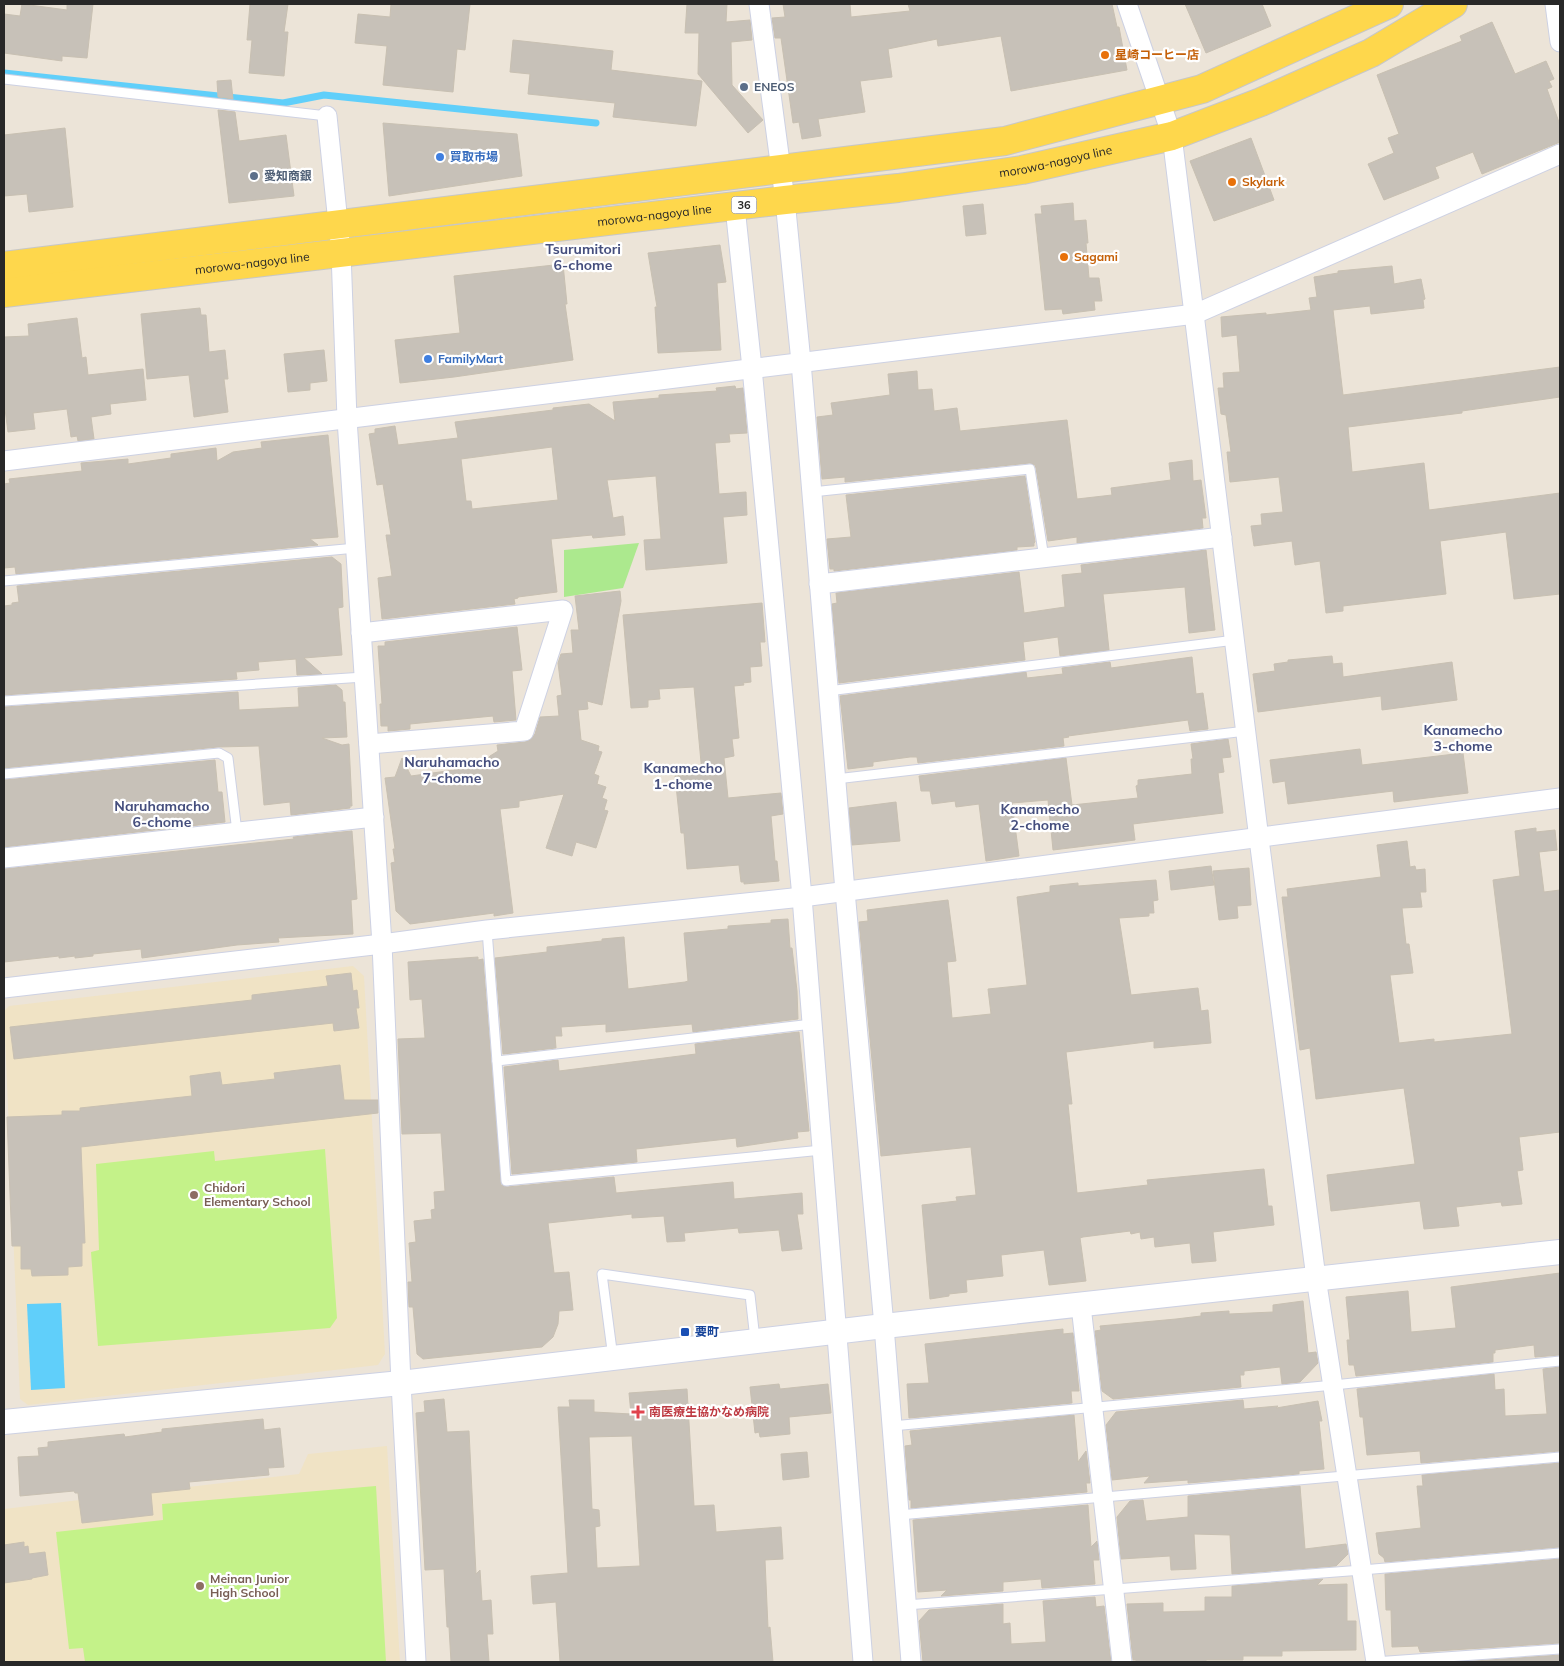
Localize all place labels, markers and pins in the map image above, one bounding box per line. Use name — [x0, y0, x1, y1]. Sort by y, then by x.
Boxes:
place label: 星崎コーヒー店 — [1115, 47, 1199, 62]
marker: 星崎コーヒー店 — [1099, 49, 1111, 61]
place label: ENEOS — [754, 79, 795, 94]
marker: ENEOS — [738, 81, 750, 93]
place label: 買取市場 — [450, 149, 498, 164]
marker: 買取市場 — [434, 151, 446, 163]
place label: 愛知商銀 — [264, 168, 312, 183]
marker: 愛知商銀 — [248, 170, 260, 182]
place label: Skylark — [1242, 174, 1285, 189]
marker: Skylark — [1226, 176, 1238, 188]
place label: Sagami — [1074, 249, 1118, 264]
marker: Sagami — [1058, 251, 1070, 263]
place label: FamilyMart — [438, 351, 504, 366]
marker: FamilyMart — [422, 353, 434, 365]
place label: Chidori Elementary School — [204, 1180, 311, 1209]
marker: Chidori Elementary School — [188, 1189, 200, 1201]
place label: 要町 — [695, 1324, 719, 1339]
marker: 要町 — [679, 1326, 691, 1338]
place label: 南医療生協かなめ病院 — [649, 1404, 769, 1419]
marker: 南医療生協かなめ病院 — [631, 1405, 645, 1419]
place label: Meinan Junior High School — [210, 1571, 289, 1600]
marker: Meinan Junior High School — [194, 1580, 206, 1592]

